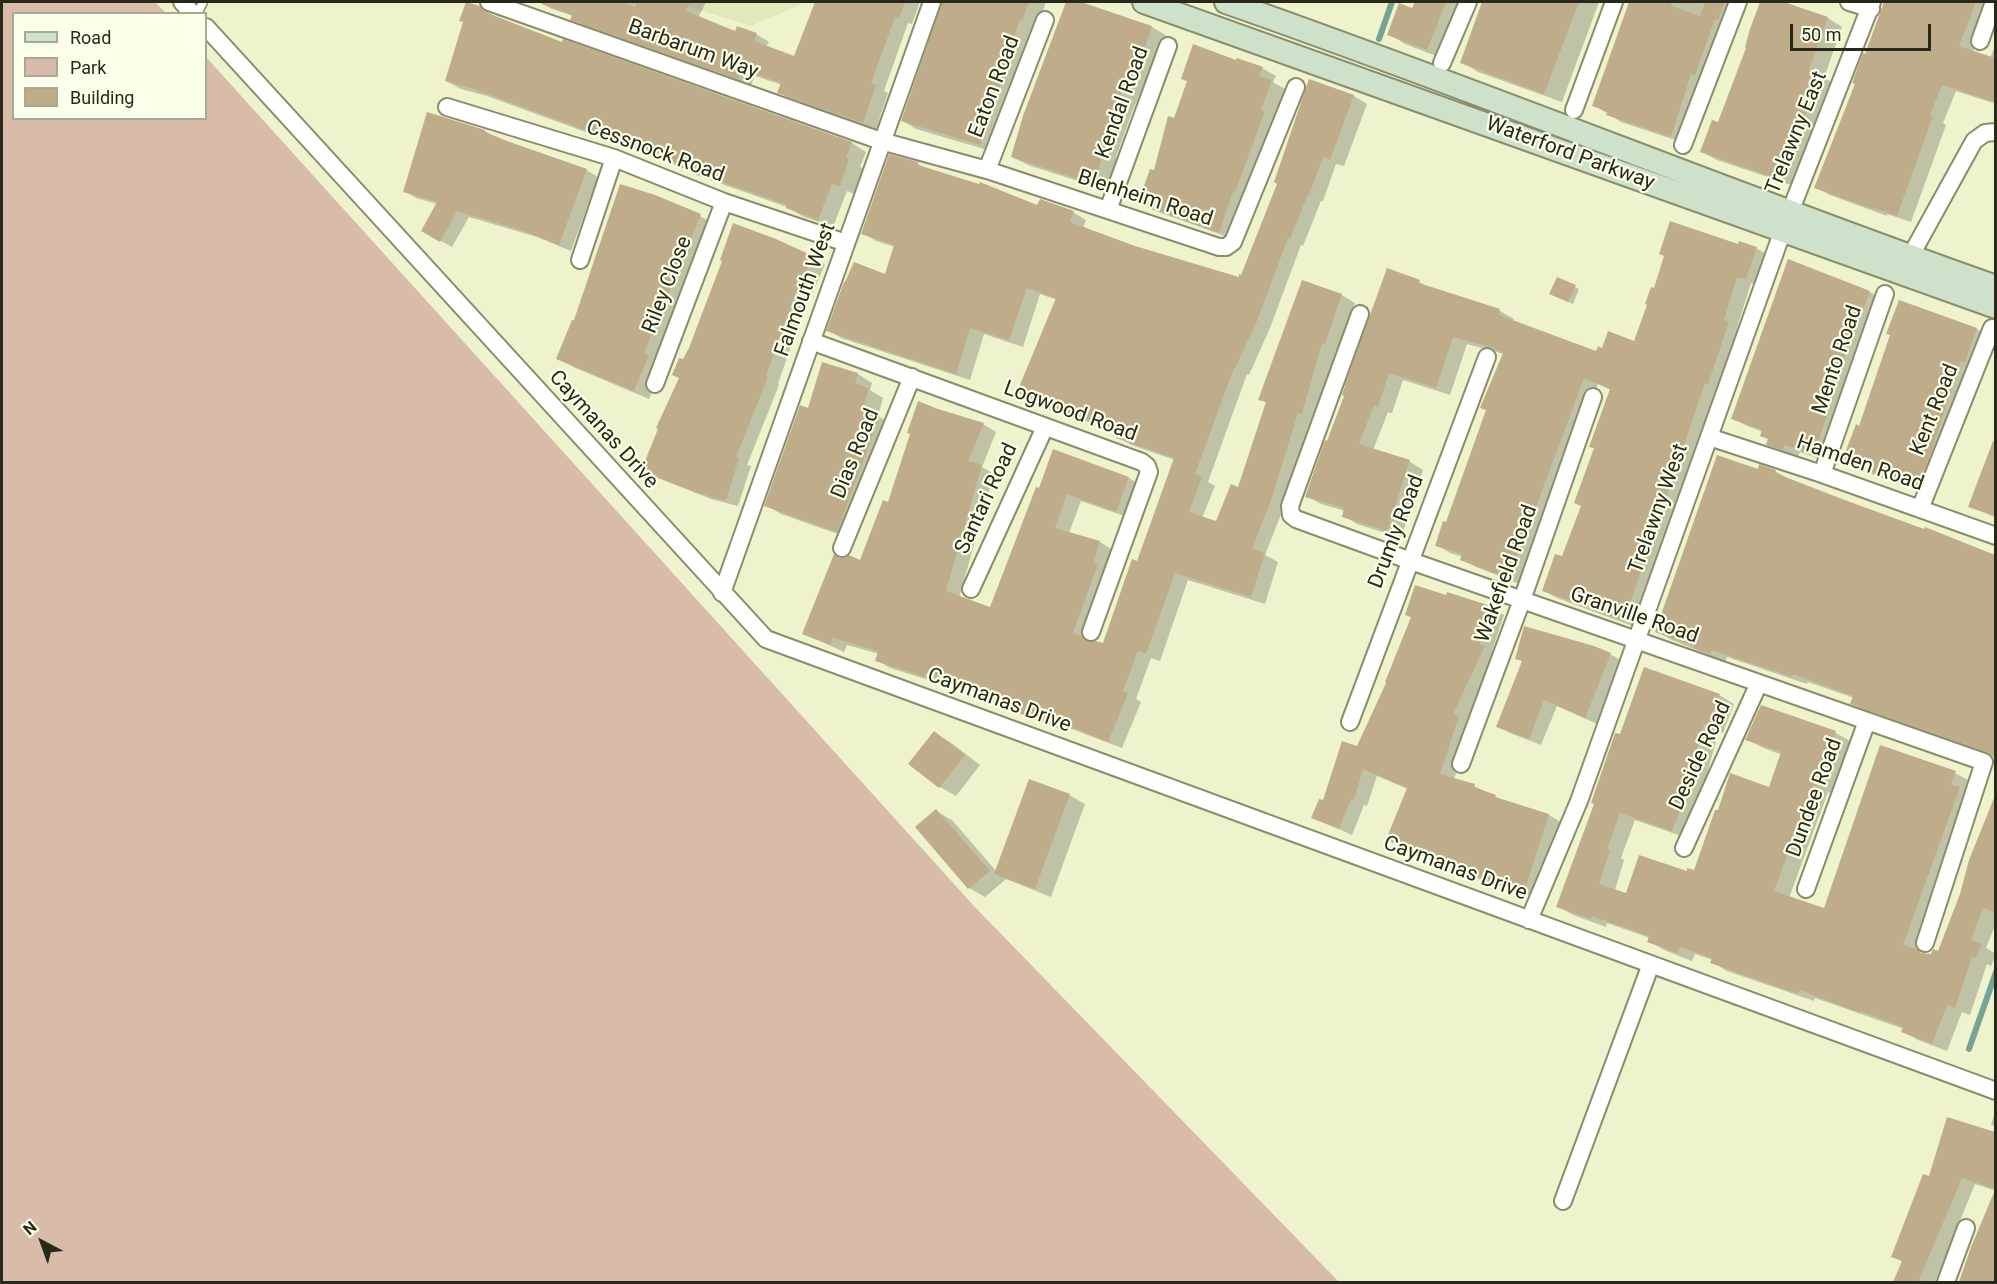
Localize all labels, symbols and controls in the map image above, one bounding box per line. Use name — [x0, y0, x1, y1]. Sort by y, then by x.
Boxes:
legend — [12, 12, 207, 120]
scale bar — [1793, 12, 1934, 50]
street label: Barbarum Way — [624, 15, 762, 85]
text: 50 m — [1801, 24, 1841, 45]
text: Road — [70, 27, 111, 48]
street label: Eaton Road — [964, 33, 1026, 141]
street label: Kendal Road — [1091, 44, 1155, 162]
text: Park — [70, 57, 106, 78]
street label: Trelawny East — [1761, 68, 1833, 198]
text: Building — [70, 87, 134, 108]
street label: Waterford Parkway — [1482, 112, 1658, 196]
street label: Cessnock Road — [583, 115, 727, 189]
street label: Blenheim Road — [1074, 165, 1216, 233]
street label: Falmouth West — [770, 220, 842, 360]
street label: Riley Close — [638, 233, 698, 337]
street label: Mento Road — [1808, 302, 1868, 418]
street label: Kent Road — [1905, 361, 1965, 459]
street label: Caymanas Drive — [543, 365, 663, 495]
street label: Logwood Road — [1000, 376, 1140, 448]
street label: Dias Road — [827, 405, 885, 503]
street label: Hamden Road — [1793, 430, 1927, 498]
street label: Santari Road — [950, 440, 1024, 558]
street label: Trelawny West — [1624, 441, 1694, 577]
street label: Drumly Road — [1364, 472, 1430, 592]
street label: Wakefield Road — [1470, 502, 1544, 646]
street label: Granville Road — [1567, 582, 1701, 650]
street label: Caymanas Drive — [924, 663, 1074, 739]
street label: Deside Road — [1665, 698, 1737, 814]
street label: Dundee Road — [1782, 735, 1848, 861]
street label: Caymanas Drive — [1380, 831, 1530, 907]
north arrow — [12, 1212, 72, 1272]
text: N — [19, 1217, 40, 1239]

